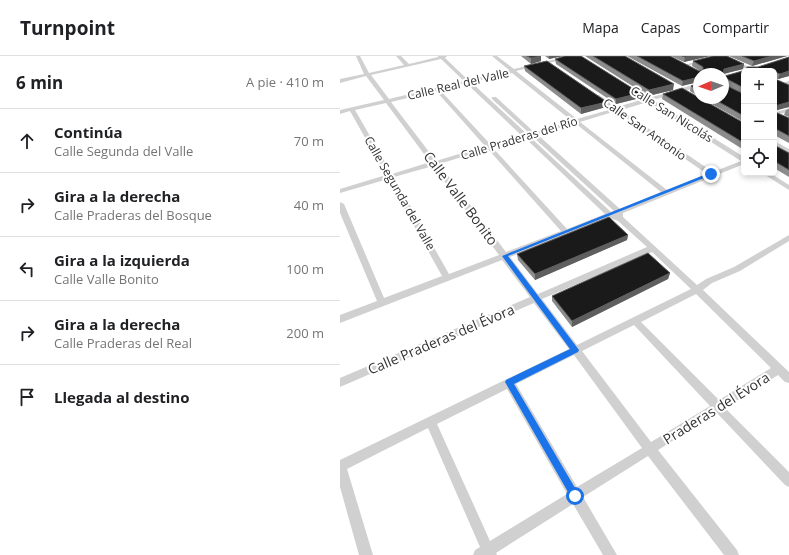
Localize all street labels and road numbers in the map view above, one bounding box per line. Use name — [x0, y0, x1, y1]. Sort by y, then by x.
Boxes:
street label: Calle Real del Valle — [405, 64, 511, 104]
street label: Calle San Nicolás — [628, 82, 717, 146]
street label: Calle San Antonio — [600, 94, 690, 164]
street label: Calle Praderas del Río — [459, 112, 579, 164]
street label: Calle Segunda del Valle — [360, 133, 440, 253]
street label: Calle Valle Bonito — [419, 147, 503, 249]
street label: Calle Praderas del Évora — [365, 299, 517, 379]
street label: Praderas del Évora — [659, 367, 773, 449]

